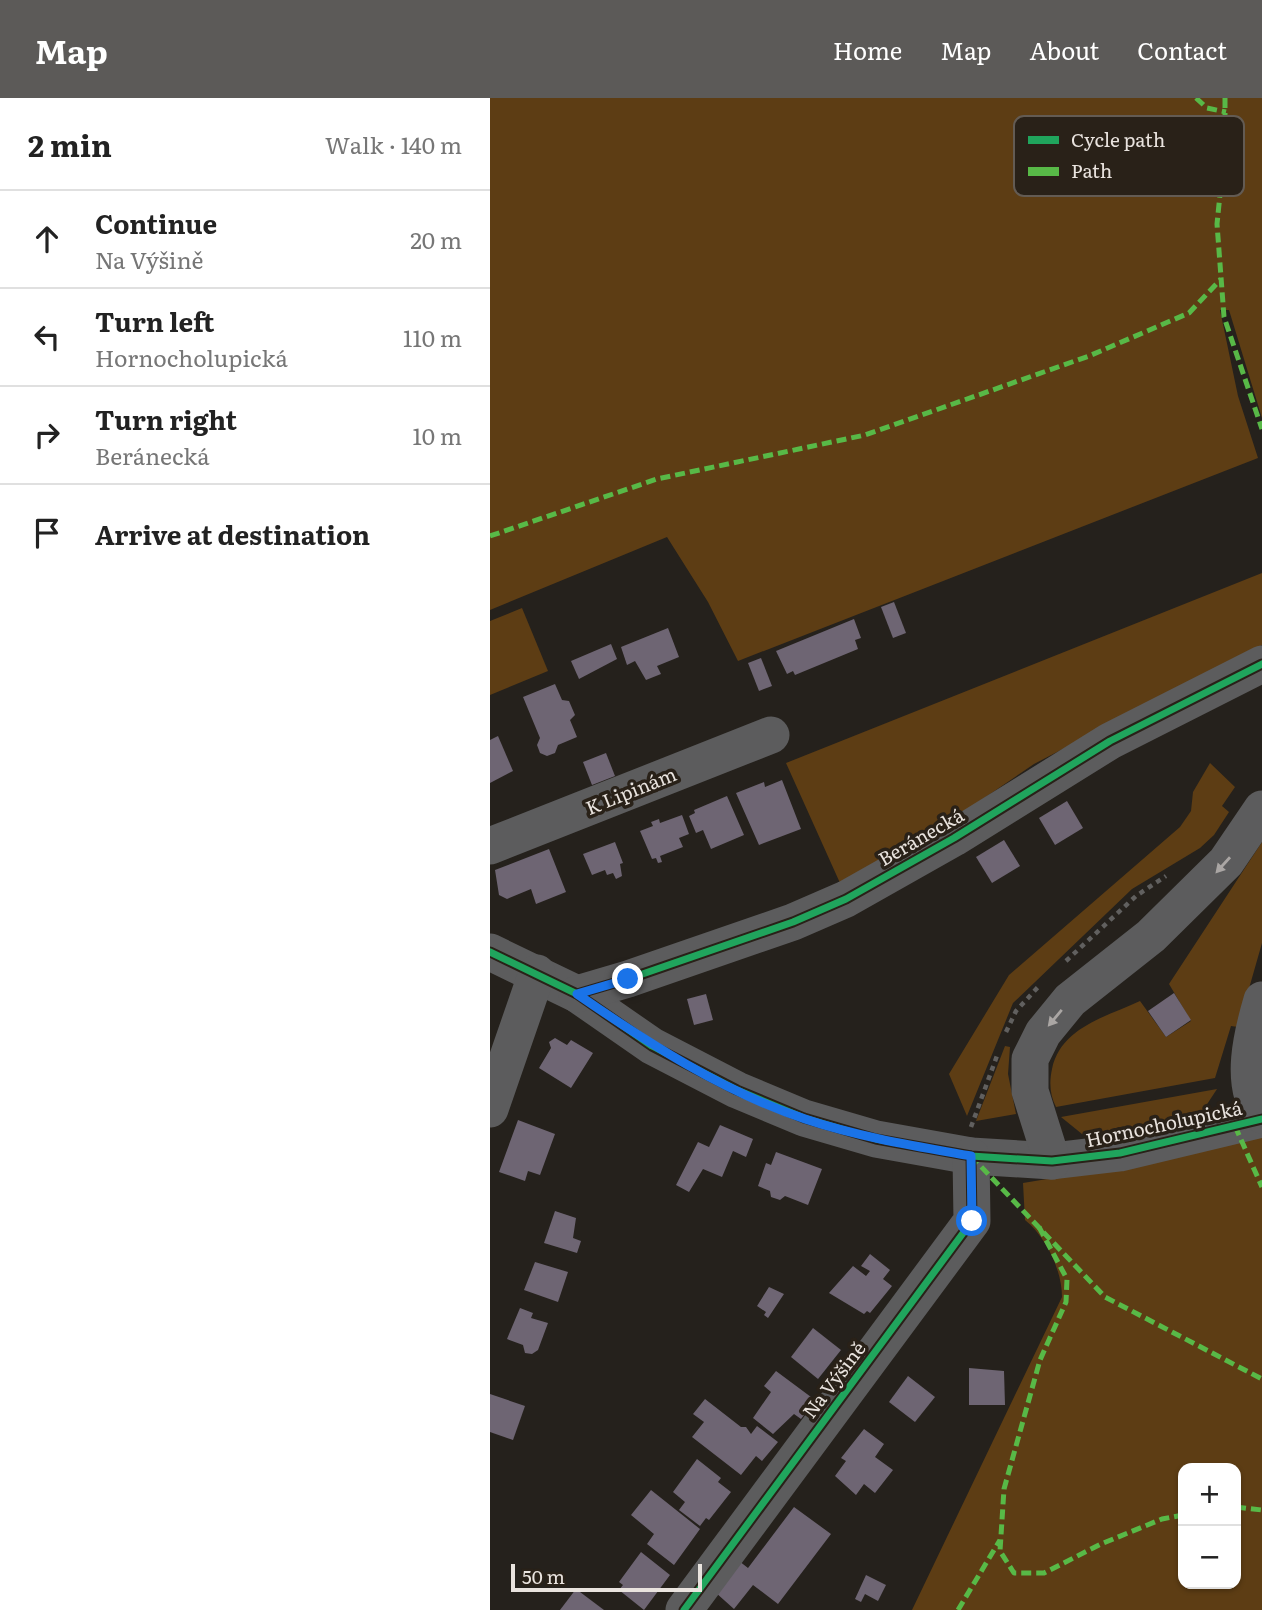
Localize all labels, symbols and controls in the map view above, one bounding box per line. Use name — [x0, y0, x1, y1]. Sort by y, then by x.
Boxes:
text: Map — [35, 25, 108, 74]
text: Home — [833, 32, 902, 67]
text: Map — [940, 32, 991, 67]
text: About — [1029, 32, 1099, 67]
text: Contact — [1137, 32, 1227, 67]
legend — [1014, 116, 1244, 196]
text: 2 min — [28, 122, 112, 166]
text: Cycle path — [1071, 125, 1165, 153]
text: Walk · 140 m — [325, 127, 462, 161]
text: Path — [1071, 156, 1112, 184]
text: Continue — [95, 203, 217, 242]
icon: ahead — [28, 220, 66, 258]
text: 20 m — [410, 222, 462, 256]
text: Na Výšině — [95, 242, 204, 276]
text: Turn left — [95, 301, 214, 340]
icon: left — [28, 318, 66, 356]
text: 110 m — [403, 320, 462, 354]
text: Hornocholupická — [95, 340, 288, 374]
text: Turn right — [95, 399, 237, 438]
icon: right — [28, 416, 66, 454]
text: 10 m — [412, 418, 462, 452]
text: Beránecká — [95, 438, 210, 472]
icon: arrive — [28, 514, 66, 552]
text: Arrive at destination — [95, 514, 370, 553]
street label: K Lipinám — [581, 759, 680, 821]
street label: Beránecká — [872, 800, 969, 872]
one-way arrow — [1215, 856, 1231, 874]
route end — [612, 963, 643, 994]
one-way arrow — [1047, 1009, 1063, 1027]
street label: Hornocholupická — [1083, 1093, 1245, 1153]
route start — [956, 1205, 987, 1236]
street label: Na Výšině — [795, 1335, 871, 1424]
map controls — [1178, 1463, 1241, 1589]
button: + — [1178, 1463, 1241, 1526]
button: − — [1178, 1526, 1241, 1589]
scale bar — [511, 1561, 702, 1593]
text: 50 m — [522, 1562, 565, 1590]

